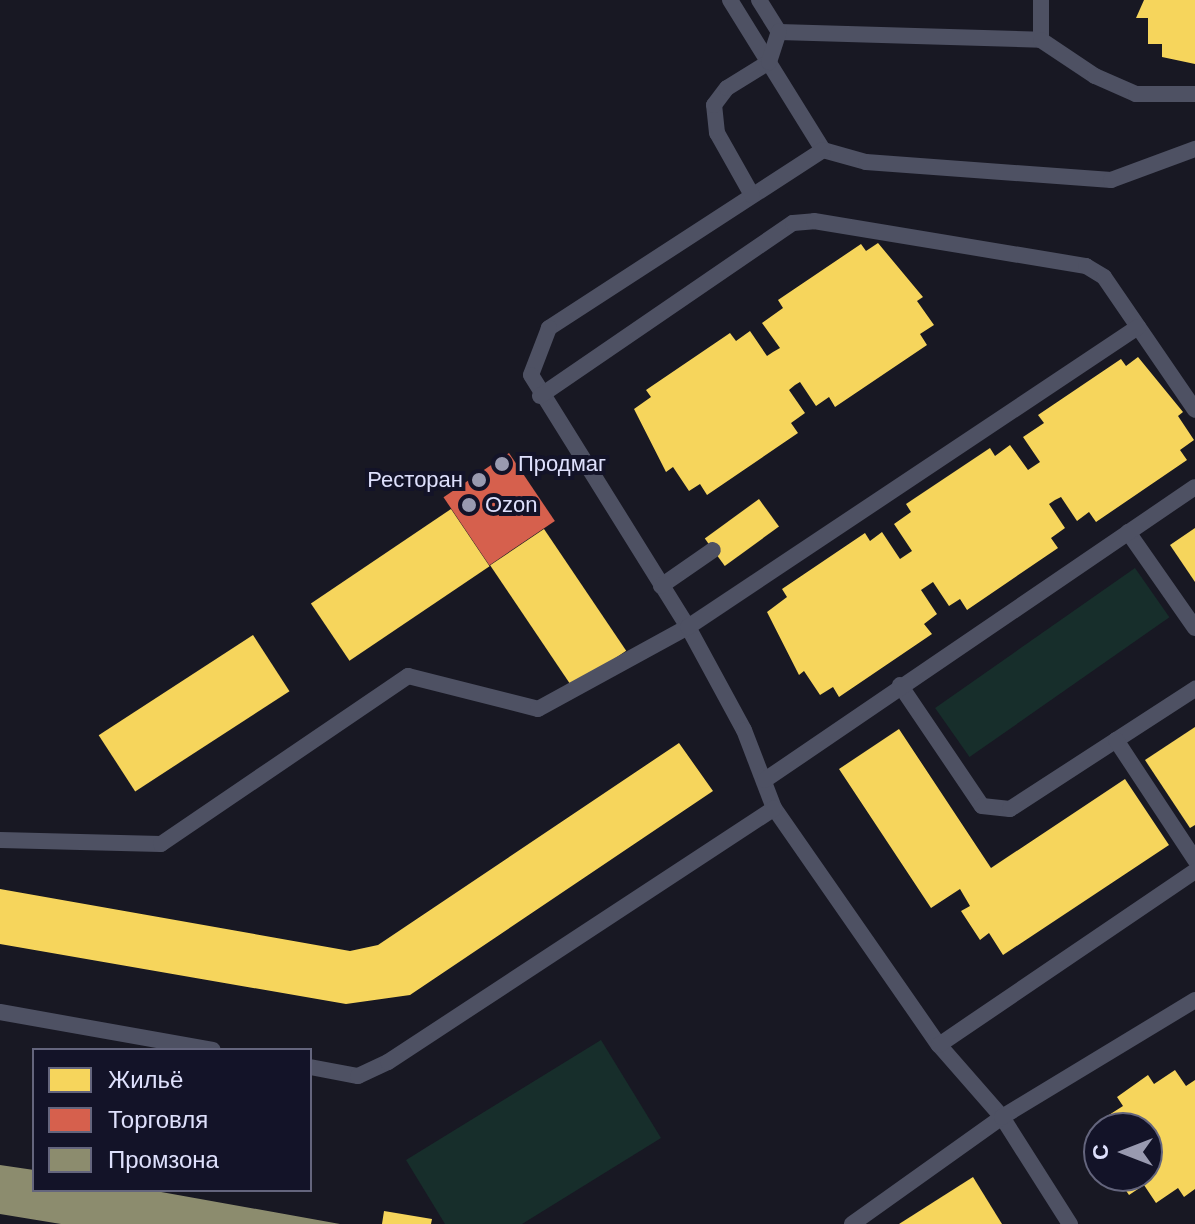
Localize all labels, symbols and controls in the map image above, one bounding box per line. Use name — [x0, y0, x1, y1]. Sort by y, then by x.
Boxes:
place label: Продмаг — [518, 451, 606, 477]
marker: Продмаг — [493, 455, 511, 473]
place label: Ресторан — [367, 467, 463, 493]
marker: Ресторан — [470, 471, 488, 489]
place label: Ozon — [485, 492, 538, 518]
marker: Ozon — [460, 496, 478, 514]
legend — [32, 1048, 312, 1192]
text: Жильё — [108, 1066, 183, 1093]
text: Торговля — [108, 1106, 208, 1133]
north arrow — [1083, 1112, 1163, 1192]
text: С — [1088, 1144, 1113, 1160]
text: Промзона — [108, 1146, 219, 1173]

